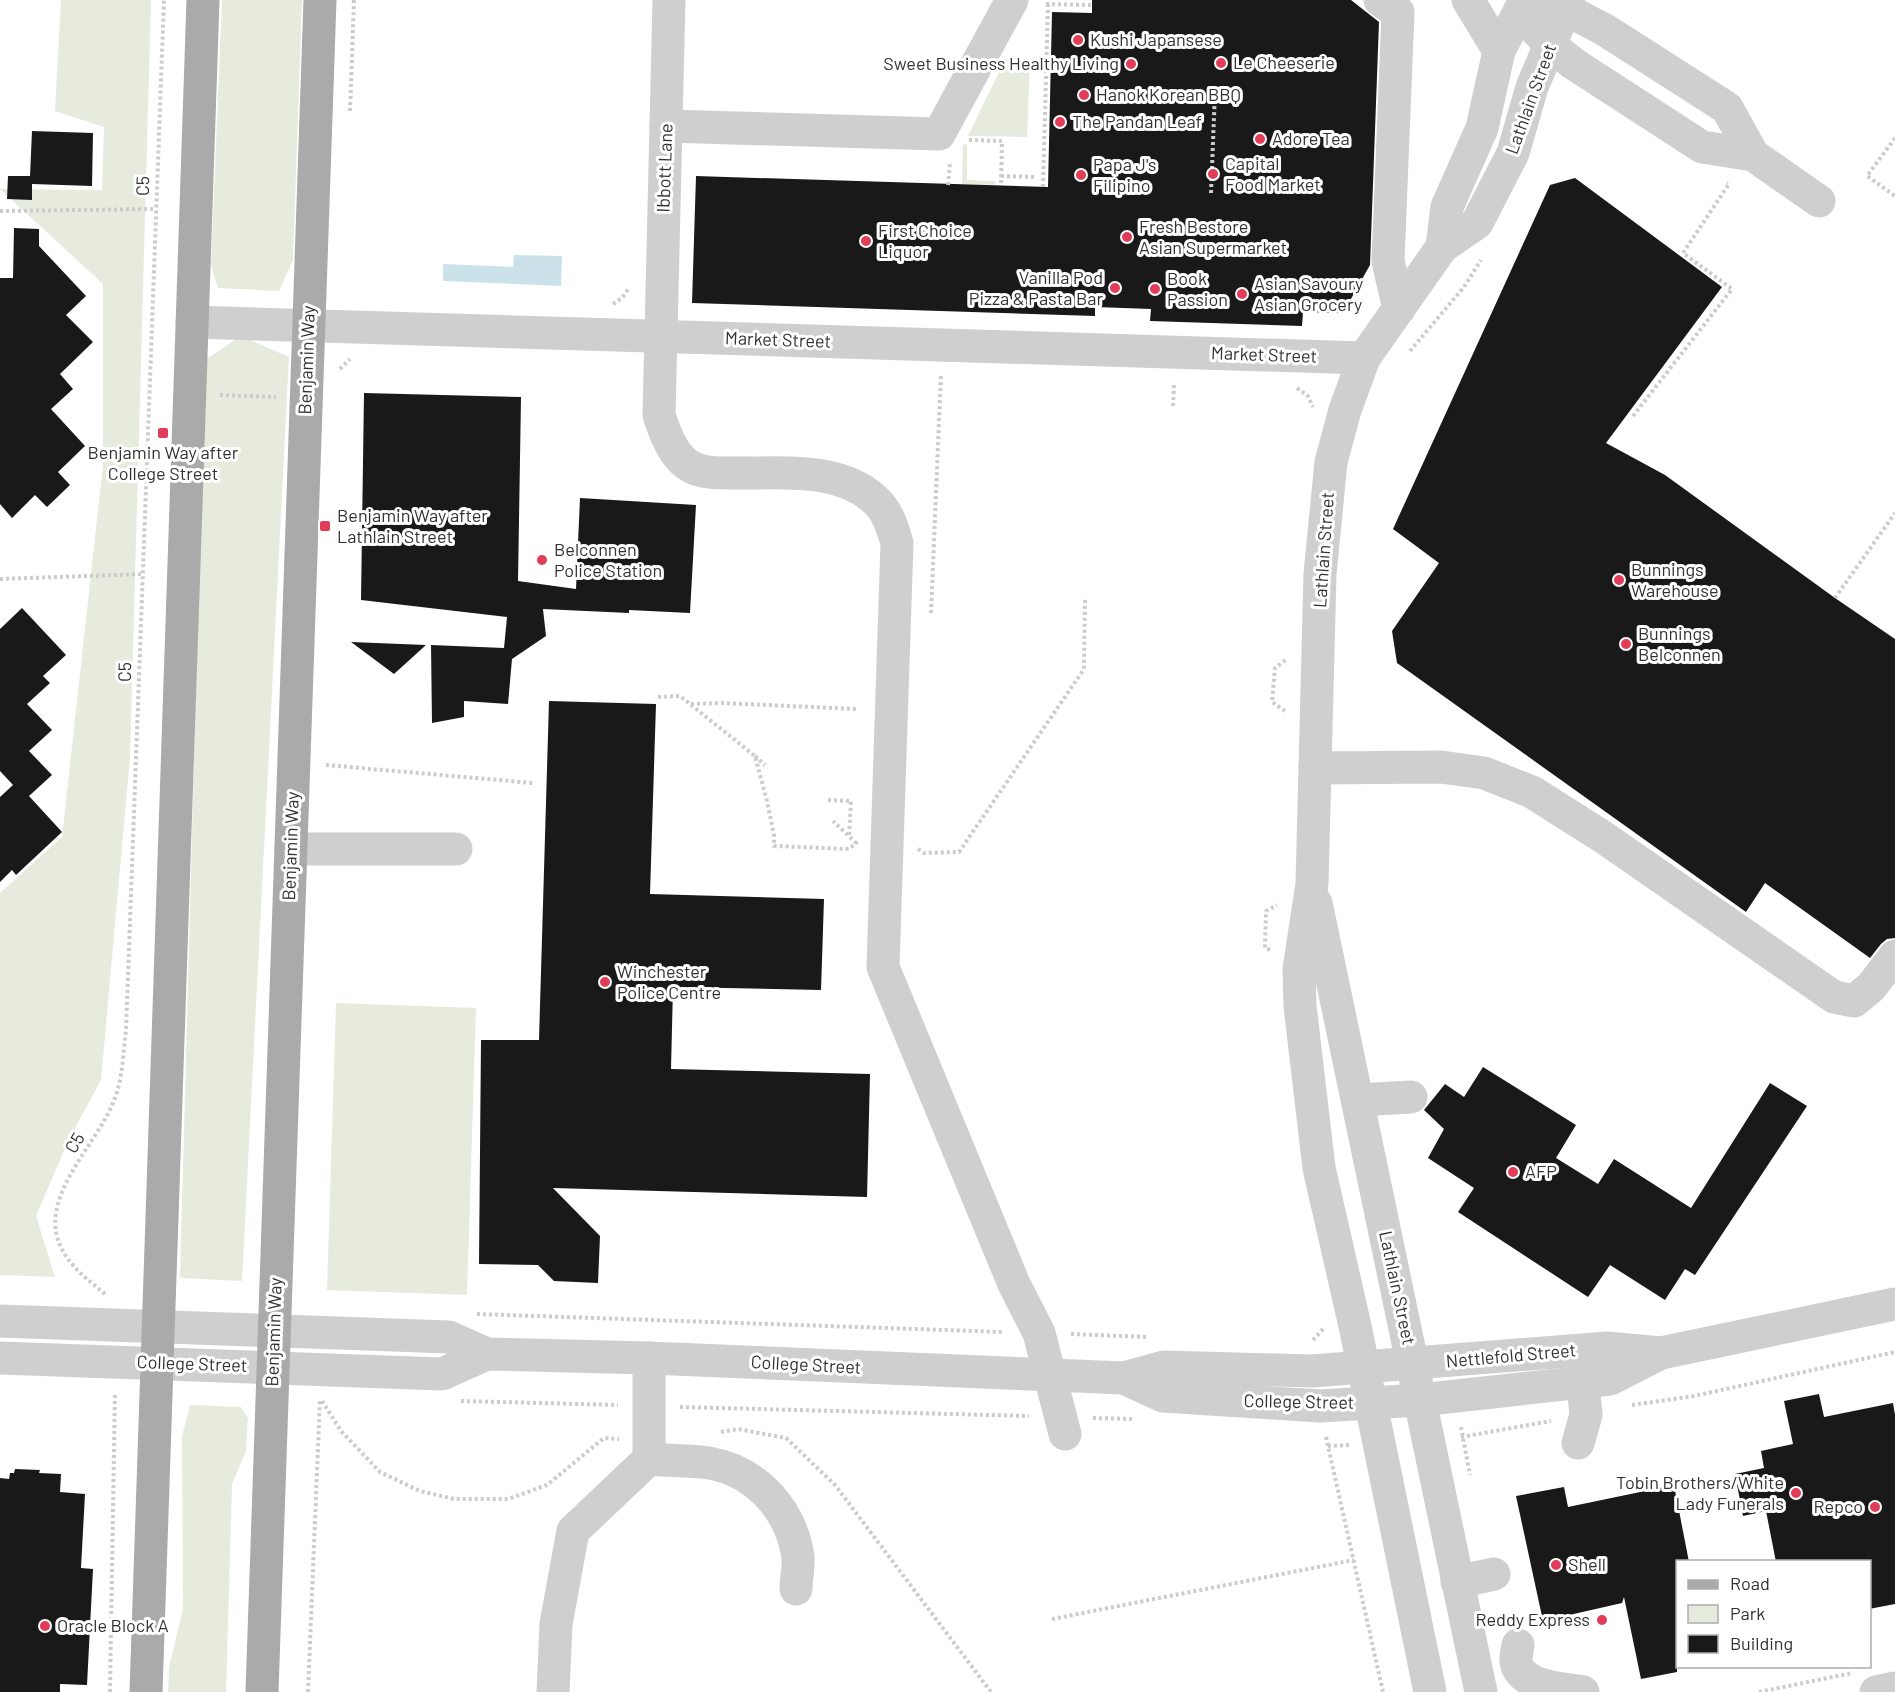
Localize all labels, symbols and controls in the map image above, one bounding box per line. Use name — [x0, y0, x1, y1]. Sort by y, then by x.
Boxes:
place label: Kushi Japansese — [1090, 28, 1222, 50]
marker: Kushi Japansese — [1071, 33, 1085, 47]
street label: Lathlain Street — [1500, 40, 1560, 157]
place label: Le Cheeserie — [1233, 51, 1335, 73]
place label: Sweet Business Healthy Living — [883, 52, 1119, 74]
marker: Le Cheeserie — [1214, 56, 1228, 70]
marker: Sweet Business Healthy Living — [1124, 57, 1138, 71]
place label: Hanok Korean BBQ — [1096, 83, 1241, 105]
marker: Hanok Korean BBQ — [1077, 88, 1091, 102]
place label: The Pandan Leaf — [1072, 110, 1202, 132]
marker: The Pandan Leaf — [1053, 115, 1067, 129]
street label: Ibbott Lane — [651, 123, 677, 213]
place label: Adore Tea — [1272, 127, 1350, 149]
marker: Adore Tea — [1253, 132, 1267, 146]
place label: Capital Food Market — [1225, 152, 1321, 195]
place label: Papa J's Filipino — [1093, 153, 1156, 196]
marker: Capital Food Market — [1206, 167, 1220, 181]
marker: Papa J's Filipino — [1074, 168, 1088, 182]
street label: C5 — [131, 175, 153, 196]
place label: Fresh Bestore Asian Supermarket — [1139, 215, 1287, 258]
place label: First Choice Liquor — [878, 219, 972, 262]
marker: Fresh Bestore Asian Supermarket — [1120, 230, 1134, 244]
marker: First Choice Liquor — [859, 234, 873, 248]
place label: Vanilla Pod Pizza & Pasta Bar — [969, 266, 1103, 309]
place label: Book Passion — [1167, 267, 1228, 310]
place label: Asian Savoury Asian Grocery — [1254, 272, 1363, 315]
marker: Vanilla Pod Pizza & Pasta Bar — [1108, 281, 1122, 295]
marker: Book Passion — [1148, 282, 1162, 296]
marker: Asian Savoury Asian Grocery — [1235, 287, 1249, 301]
street label: Benjamin Way — [293, 305, 319, 415]
street label: Market Street — [725, 326, 831, 352]
street label: Market Street — [1211, 341, 1317, 367]
marker: Benjamin Way after College Street — [156, 426, 170, 440]
place label: Benjamin Way after College Street — [88, 441, 239, 484]
street label: Lathlain Street — [1308, 491, 1338, 609]
place label: Benjamin Way after Lathlain Street — [337, 504, 488, 547]
marker: Benjamin Way after Lathlain Street — [318, 519, 332, 533]
place label: Belconnen Police Station — [554, 538, 662, 581]
marker: Belconnen Police Station — [535, 553, 549, 567]
place label: Bunnings Warehouse — [1631, 558, 1718, 601]
marker: Bunnings Warehouse — [1612, 573, 1626, 587]
place label: Bunnings Belconnen — [1638, 622, 1721, 665]
marker: Bunnings Belconnen — [1619, 637, 1633, 651]
street label: C5 — [113, 661, 135, 682]
street label: Benjamin Way — [277, 791, 303, 901]
place label: Winchester Police Centre — [617, 960, 721, 1003]
marker: Winchester Police Centre — [598, 975, 612, 989]
street label: C5 — [59, 1128, 89, 1157]
place label: AFP — [1525, 1160, 1557, 1182]
marker: AFP — [1506, 1165, 1520, 1179]
street label: Lathlain Street — [1375, 1229, 1421, 1347]
street label: Benjamin Way — [260, 1277, 286, 1387]
street label: Nettlefold Street — [1445, 1338, 1577, 1372]
street label: College Street — [136, 1350, 248, 1376]
street label: College Street — [750, 1350, 862, 1378]
street label: College Street — [1244, 1389, 1354, 1413]
place label: Tobin Brothers/White Lady Funerals — [1616, 1471, 1784, 1514]
marker: Tobin Brothers/White Lady Funerals — [1789, 1486, 1803, 1500]
place label: Repco — [1814, 1495, 1863, 1517]
marker: Repco — [1868, 1500, 1882, 1514]
place label: Shell — [1568, 1553, 1606, 1575]
marker: Shell — [1549, 1558, 1563, 1572]
legend — [1676, 1560, 1871, 1668]
text: Road — [1730, 1572, 1770, 1594]
text: Park — [1730, 1602, 1765, 1624]
place label: Reddy Express — [1476, 1608, 1590, 1630]
marker: Reddy Express — [1595, 1613, 1609, 1627]
place label: Oracle Block A — [57, 1614, 169, 1636]
marker: Oracle Block A — [38, 1619, 52, 1633]
text: Building — [1730, 1632, 1793, 1654]

